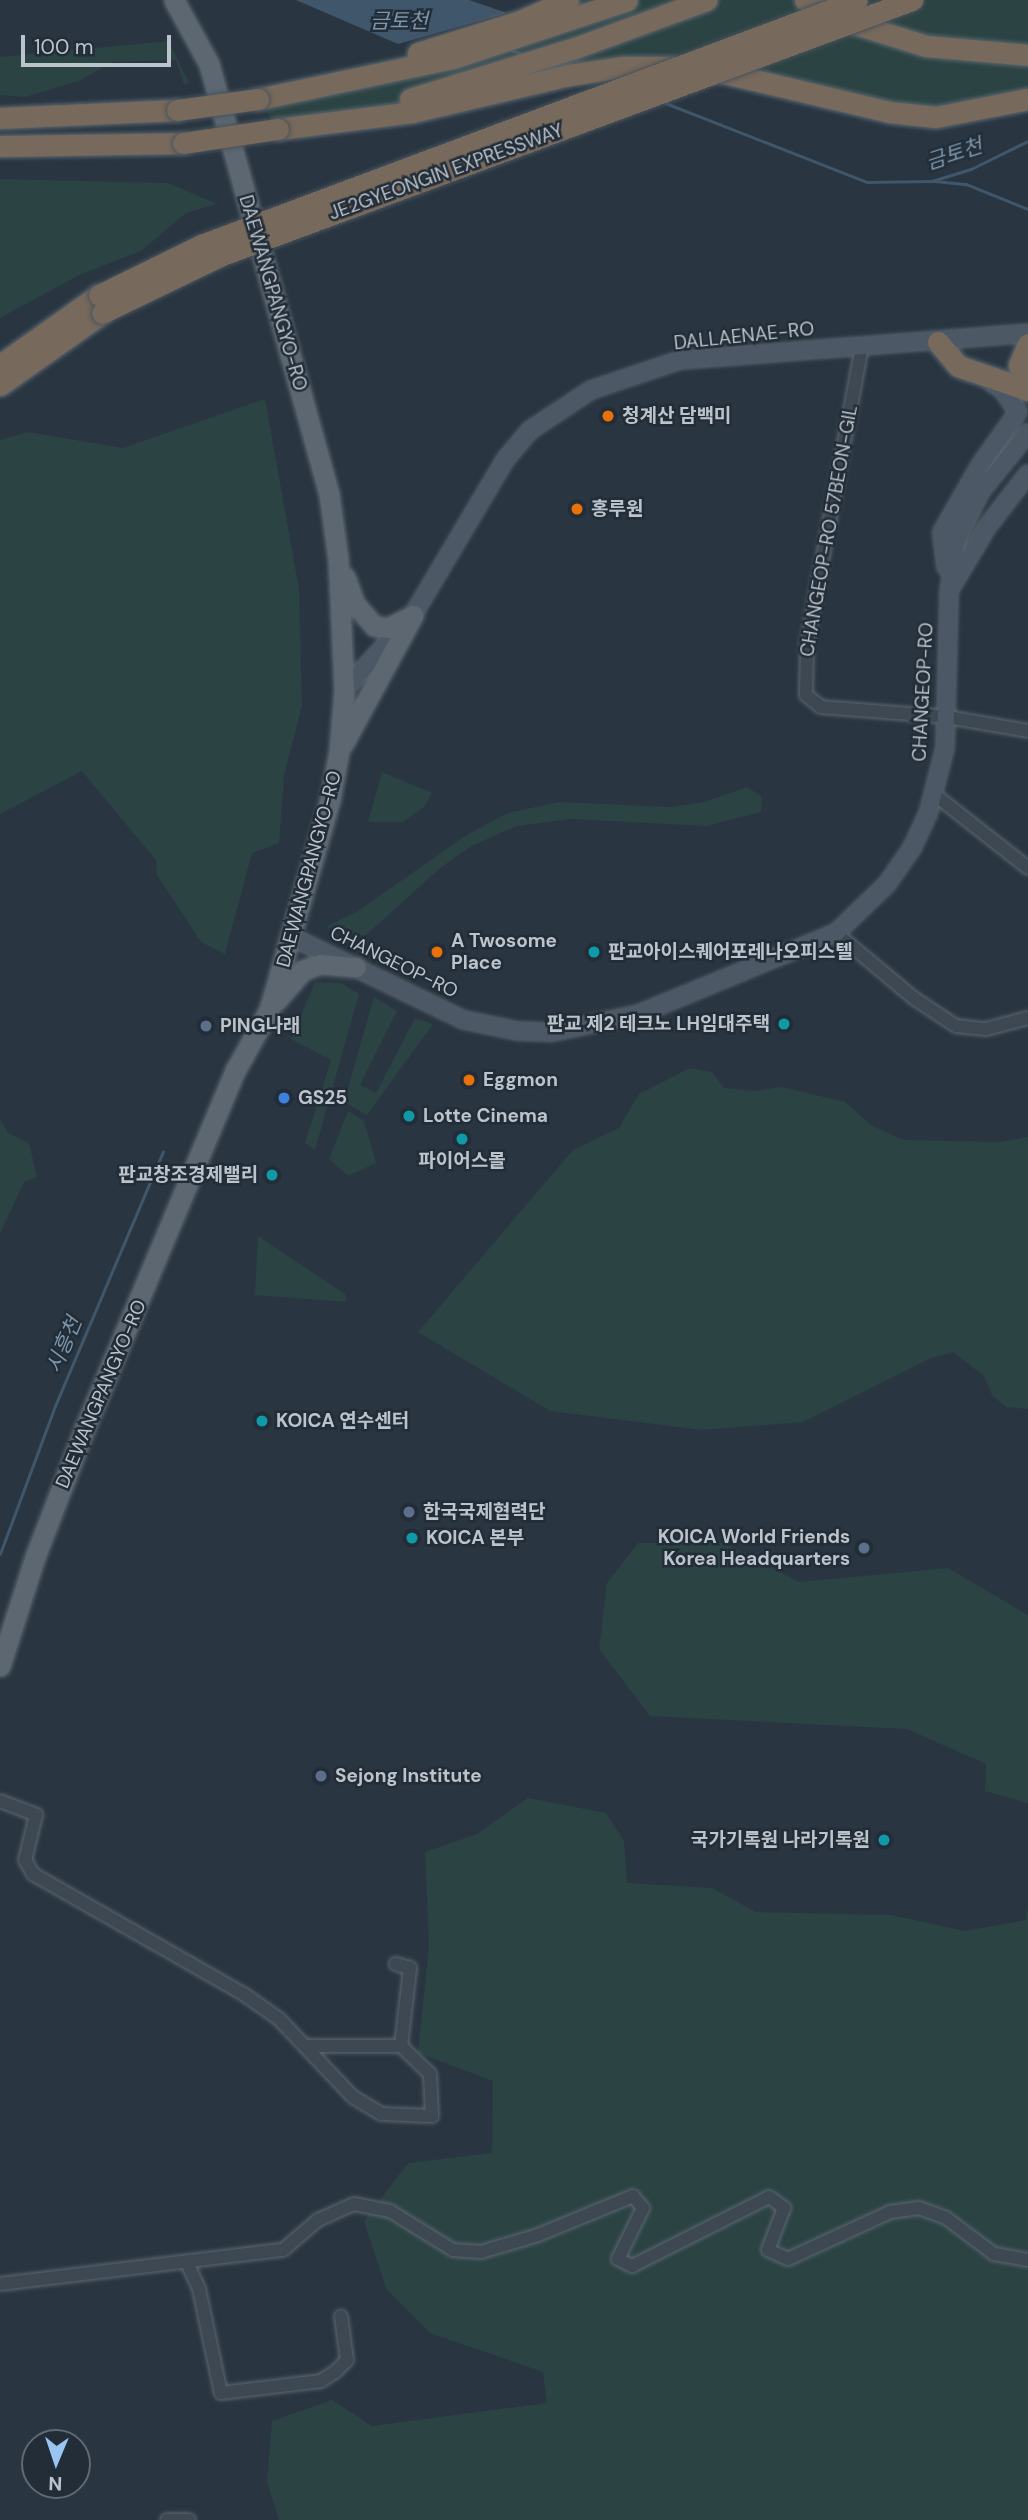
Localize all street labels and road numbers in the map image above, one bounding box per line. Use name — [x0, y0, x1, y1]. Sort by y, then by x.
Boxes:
street label: JE2GYEONGIN EXPRESSWAY — [326, 119, 566, 225]
street label: DAEWANGPANGYO-RO — [234, 193, 312, 393]
street label: DALLAENAE-RO — [673, 317, 815, 355]
street label: CHANGEOP-RO 57BEON-GIL — [796, 403, 862, 659]
street label: CHANGEOP-RO — [908, 622, 938, 762]
street label: DAEWANGPANGYO-RO — [272, 768, 346, 970]
street label: CHANGEOP-RO — [326, 921, 462, 1003]
street label: DAEWANGPANGYO-RO — [51, 1296, 151, 1492]

